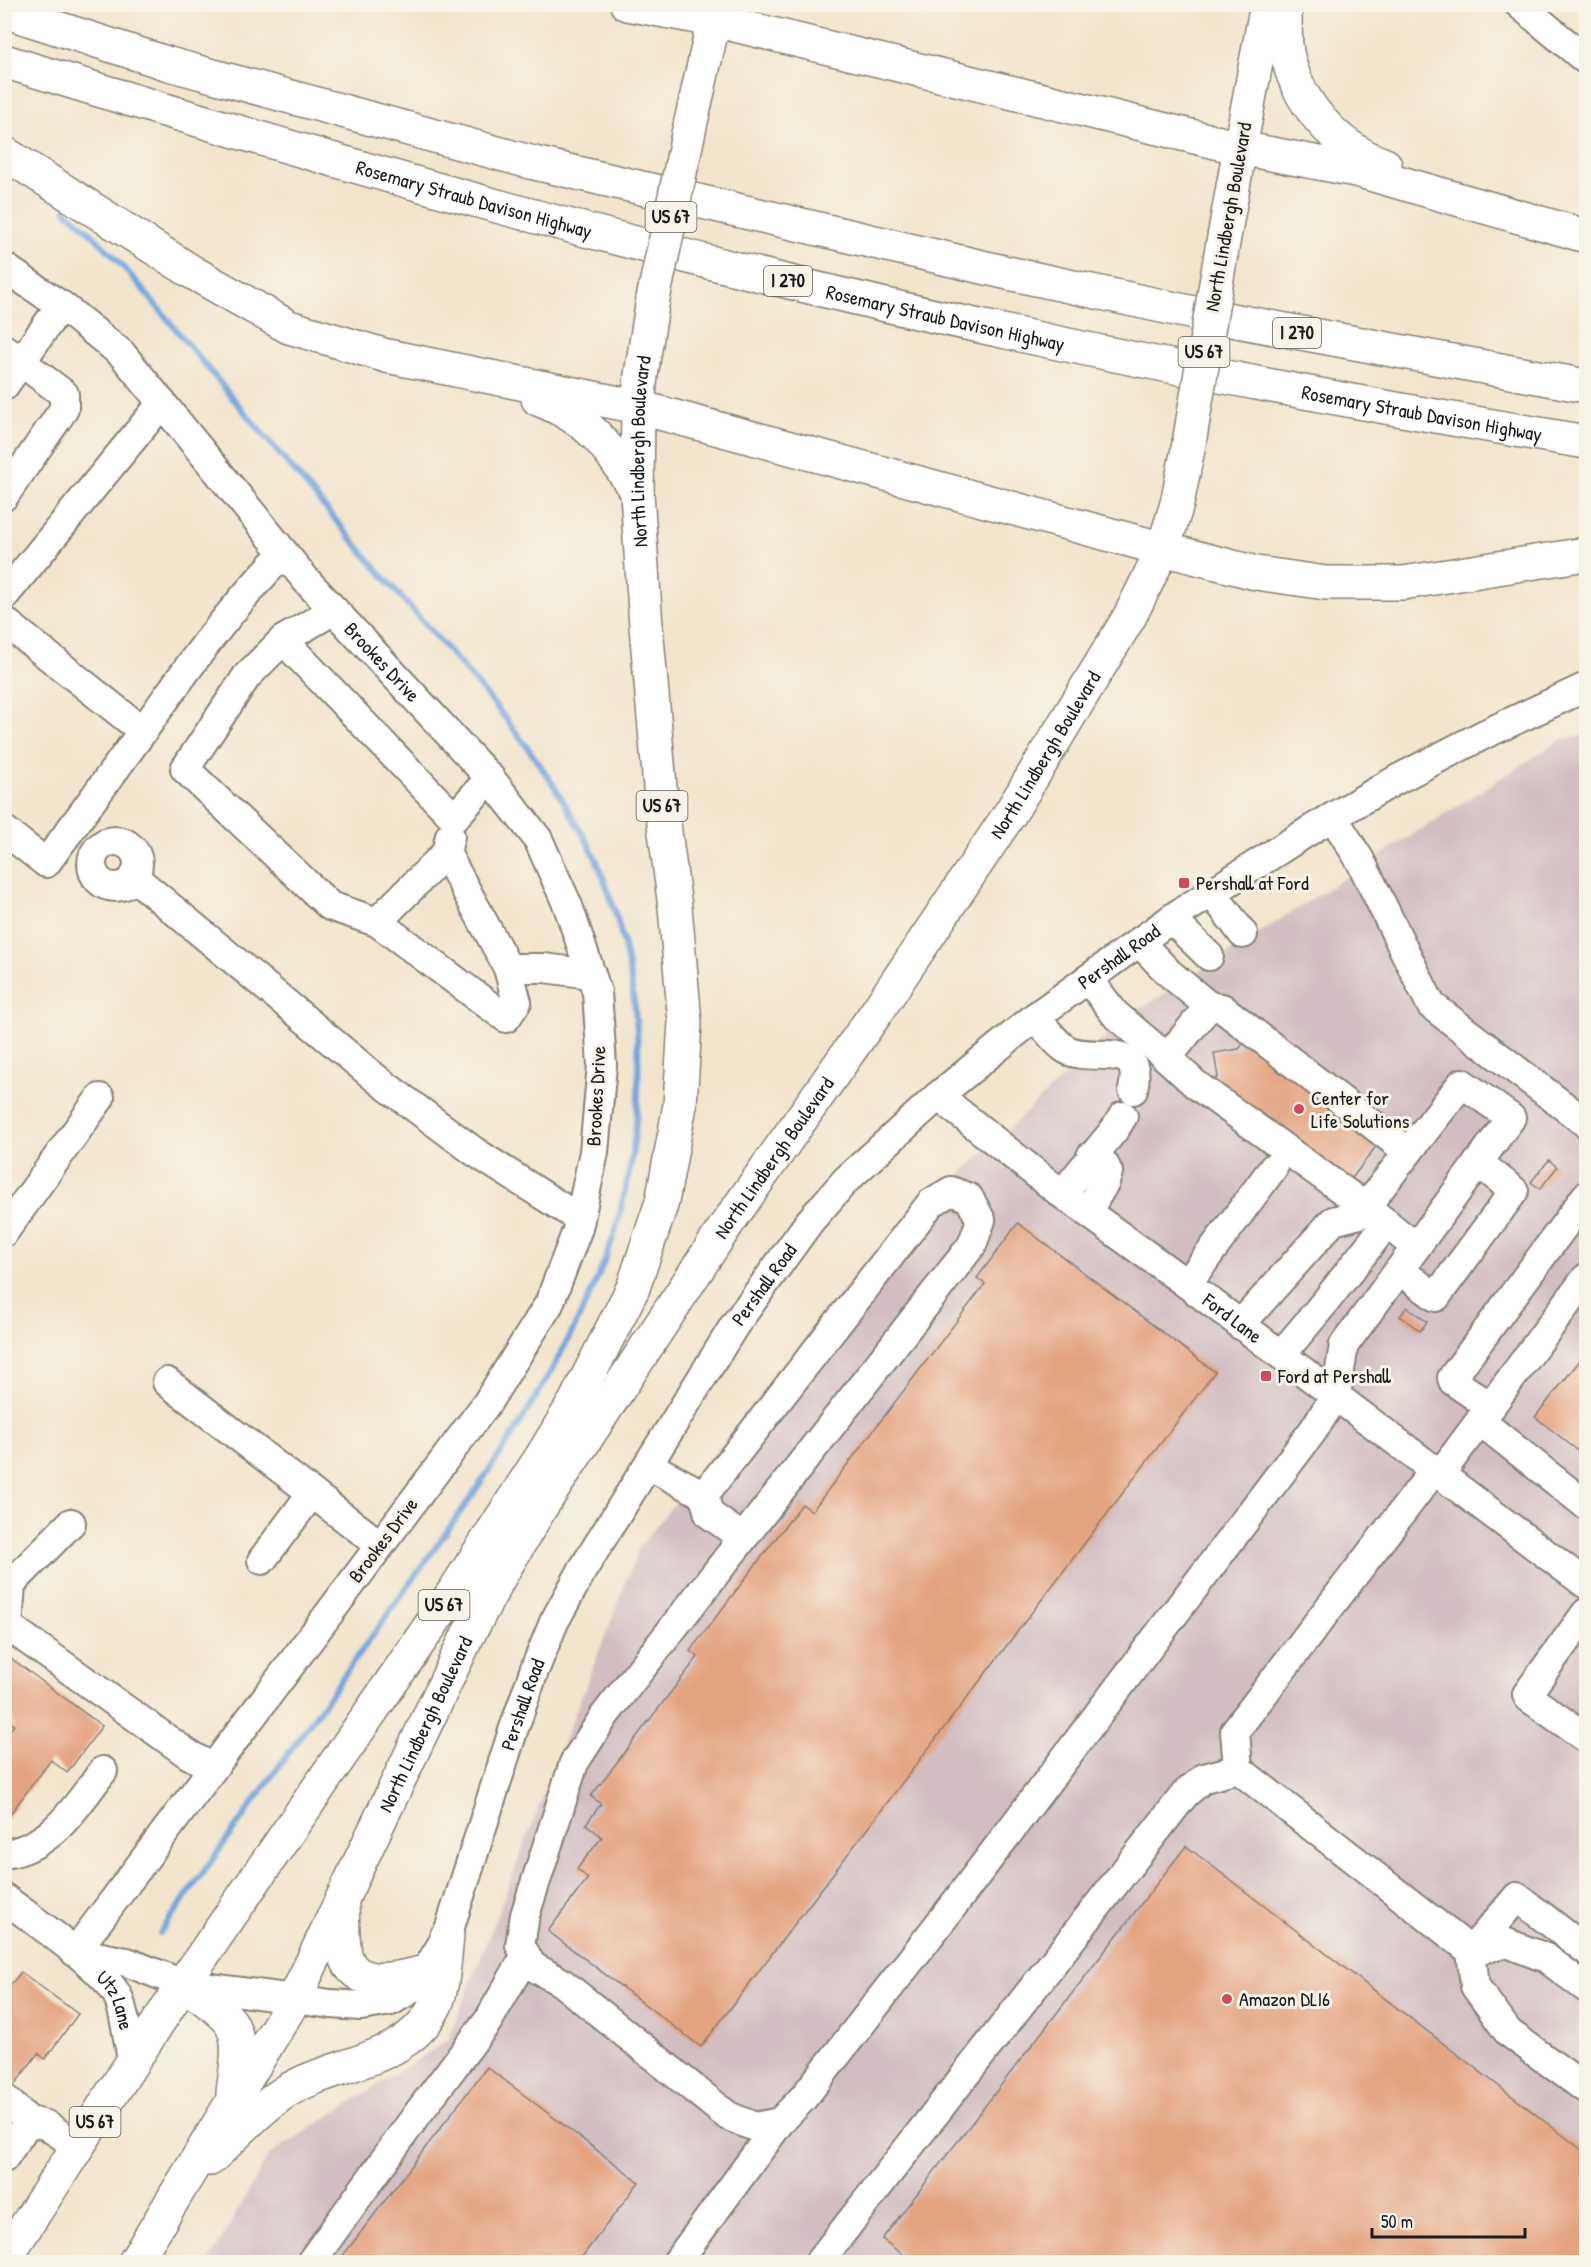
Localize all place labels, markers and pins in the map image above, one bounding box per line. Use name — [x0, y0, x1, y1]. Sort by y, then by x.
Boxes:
place label: Pershall at Ford — [1196, 869, 1309, 896]
marker: Pershall at Ford — [1177, 876, 1191, 890]
place label: Center for Life Solutions — [1311, 1084, 1410, 1134]
marker: Center for Life Solutions — [1292, 1102, 1306, 1116]
place label: Ford at Pershall — [1277, 1362, 1391, 1389]
marker: Ford at Pershall — [1259, 1369, 1273, 1383]
place label: Amazon DLI6 — [1239, 1985, 1330, 2012]
marker: Amazon DLI6 — [1220, 1992, 1234, 2006]

